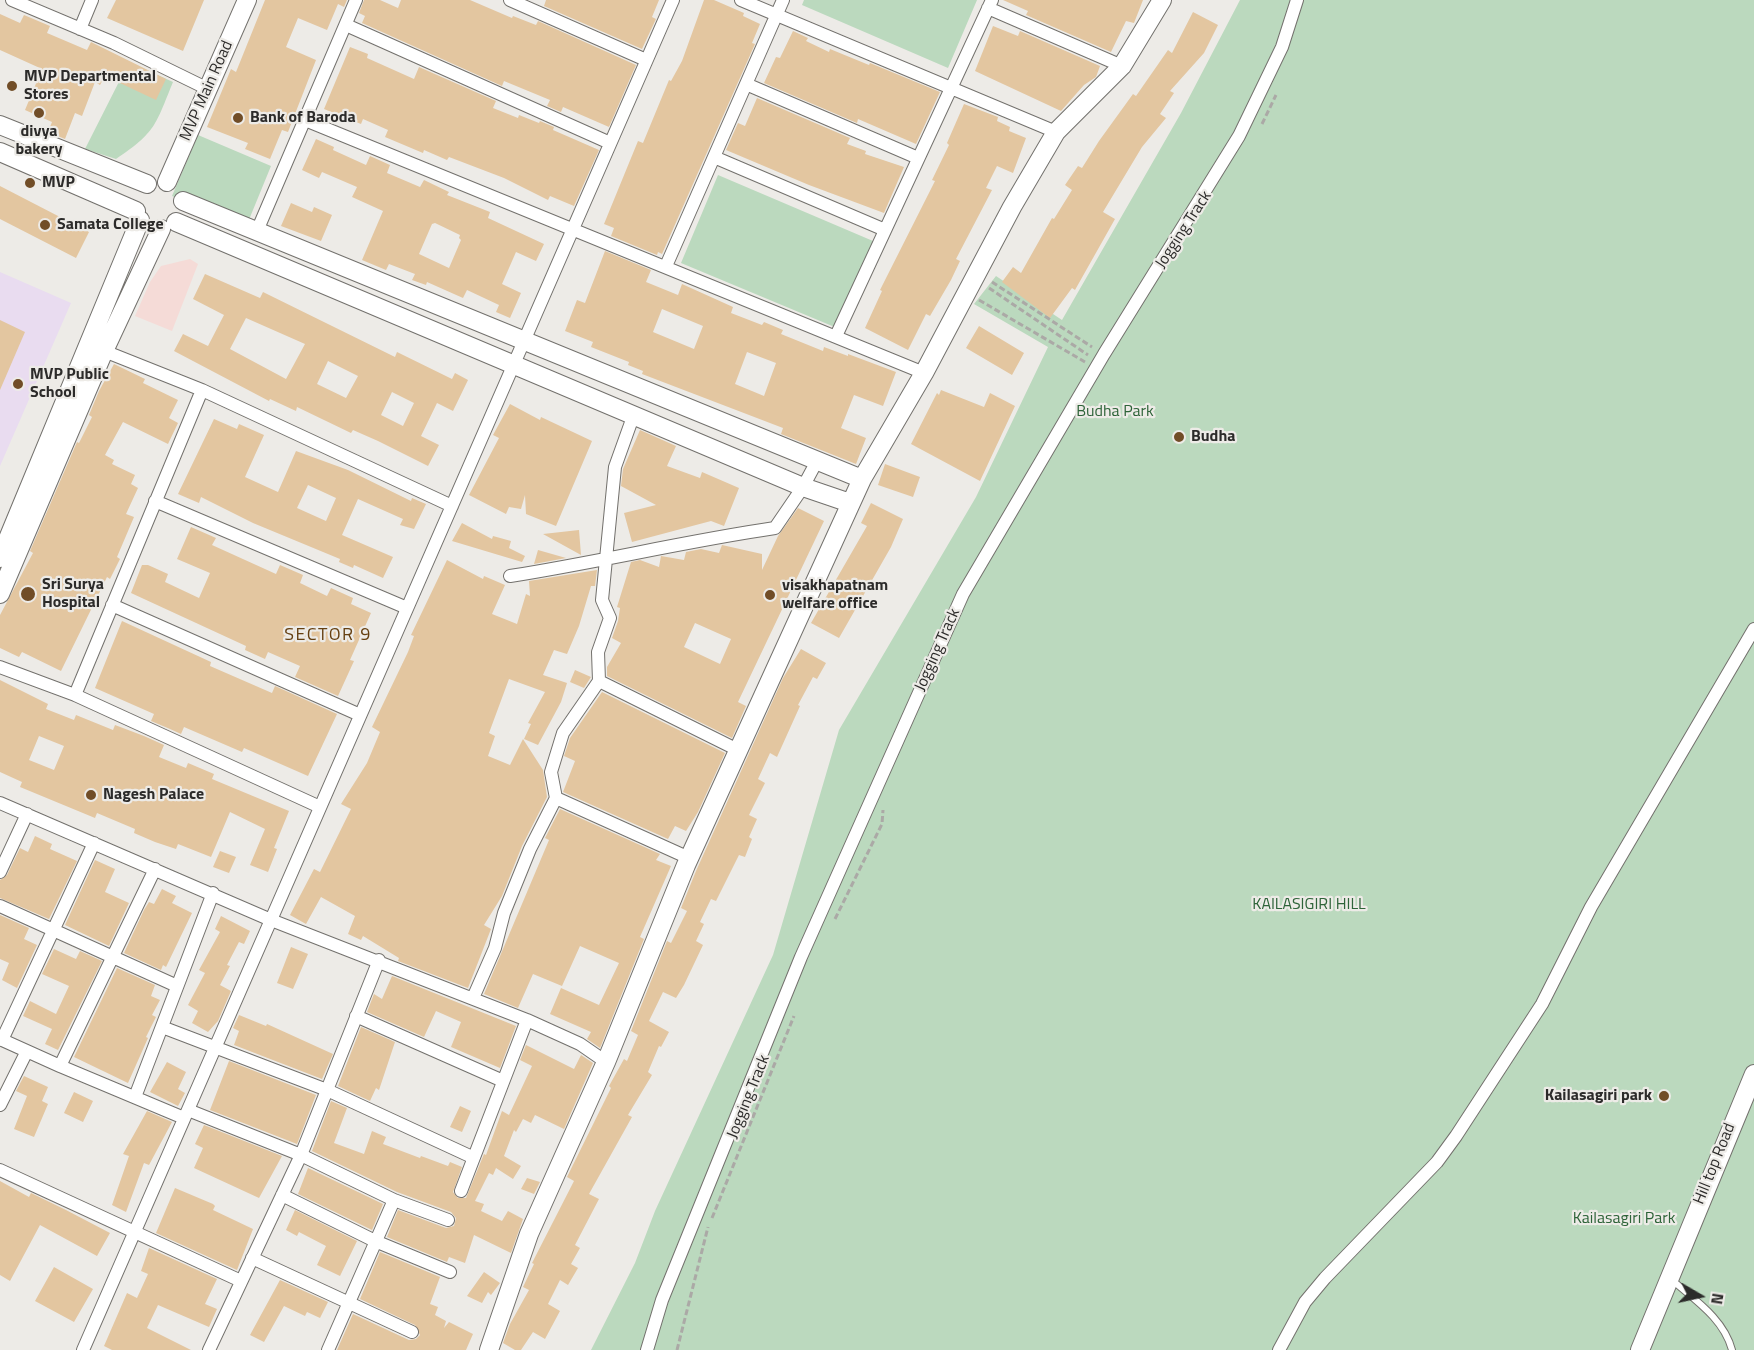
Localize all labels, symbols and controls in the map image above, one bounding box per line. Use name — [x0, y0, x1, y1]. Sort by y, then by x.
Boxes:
street label: MVP Main Road — [176, 38, 238, 144]
place label: MVP Departmental Stores — [24, 67, 156, 105]
marker: MVP Departmental Stores — [5, 79, 19, 93]
marker: divya bakery — [32, 106, 46, 120]
place label: Bank of Baroda — [250, 108, 356, 128]
marker: Bank of Baroda — [231, 111, 245, 125]
place label: divya bakery — [15, 122, 63, 160]
place label: MVP — [42, 173, 75, 193]
marker: MVP — [23, 176, 37, 190]
street label: Jogging Track — [1152, 188, 1216, 272]
place label: Samata College — [57, 215, 164, 235]
marker: Samata College — [38, 218, 52, 232]
place label: MVP Public School — [30, 365, 109, 403]
marker: MVP Public School — [11, 377, 25, 391]
park label: Budha Park — [1076, 402, 1154, 422]
place label: Budha — [1191, 427, 1235, 447]
marker: Budha — [1172, 430, 1186, 444]
place label: Sri Surya Hospital — [42, 575, 104, 613]
place label: visakhapatnam welfare office — [782, 576, 888, 614]
marker: Sri Surya Hospital — [19, 585, 37, 603]
marker: visakhapatnam welfare office — [763, 588, 777, 602]
street label: Jogging Track — [911, 606, 965, 694]
district label: SECTOR 9 — [284, 625, 372, 647]
place label: Nagesh Palace — [103, 785, 204, 805]
marker: Nagesh Palace — [84, 788, 98, 802]
park label: KAILASIGIRI HILL — [1252, 895, 1366, 915]
street label: Jogging Track — [724, 1052, 774, 1142]
place label: Kailasagiri park — [1545, 1086, 1652, 1106]
marker: Kailasagiri park — [1657, 1089, 1671, 1103]
street label: Hill top Road — [1690, 1121, 1740, 1207]
park label: Kailasagiri Park — [1573, 1209, 1675, 1229]
north arrow — [1670, 1266, 1730, 1326]
text: N — [1705, 1291, 1730, 1306]

